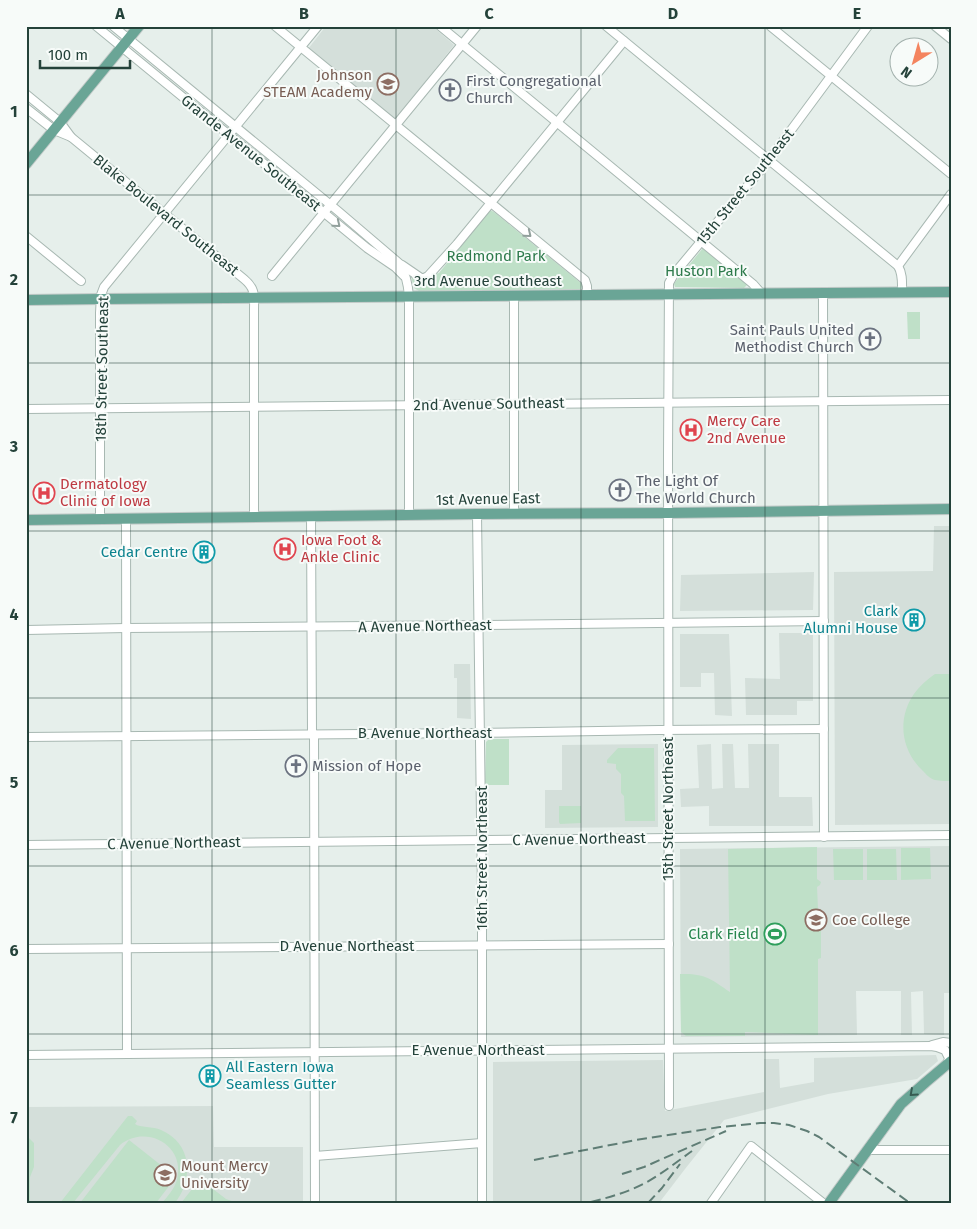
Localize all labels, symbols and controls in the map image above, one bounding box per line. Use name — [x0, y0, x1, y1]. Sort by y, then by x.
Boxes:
text: A — [114, 4, 125, 23]
text: B — [299, 4, 309, 23]
text: C — [484, 4, 494, 23]
text: D — [668, 4, 678, 23]
text: E — [853, 4, 861, 23]
scale bar — [40, 38, 130, 70]
north arrow — [890, 38, 940, 88]
text: 100 m — [48, 46, 88, 64]
text: N — [898, 62, 915, 82]
place label: Johnson STEAM Academy — [263, 66, 373, 101]
school or university icon: Johnson STEAM Academy — [376, 72, 400, 96]
place label: First Congregational Church — [466, 72, 602, 107]
church icon: First Congregational Church — [438, 78, 462, 102]
street label: Grande Avenue Southeast — [177, 91, 325, 215]
text: 1 — [10, 102, 18, 121]
street label: 15th Street Southeast — [692, 125, 798, 249]
street label: Blake Boulevard Southeast — [90, 151, 243, 280]
one-way arrow — [331, 218, 340, 227]
one-way arrow — [522, 228, 531, 236]
park label: Redmond Park — [447, 247, 546, 265]
park label: Huston Park — [665, 262, 747, 280]
text: 2 — [10, 270, 18, 289]
street label: 3rd Avenue Southeast — [414, 272, 563, 290]
street label: 18th Street Southeast — [92, 295, 112, 442]
place label: Saint Pauls United Methodist Church — [730, 321, 854, 356]
church icon: Saint Pauls United Methodist Church — [858, 327, 882, 351]
street label: 2nd Avenue Southeast — [413, 394, 565, 414]
place label: Mercy Care 2nd Avenue — [707, 412, 786, 447]
hospital icon: Mercy Care 2nd Avenue — [679, 418, 703, 442]
text: 3 — [9, 437, 18, 456]
place label: The Light Of The World Church — [636, 472, 756, 507]
place label: Dermatology Clinic of Iowa — [60, 475, 151, 510]
church icon: The Light Of The World Church — [608, 478, 632, 502]
hospital icon: Dermatology Clinic of Iowa — [32, 481, 56, 505]
street label: 1st Avenue East — [435, 489, 541, 509]
place label: Iowa Foot & Ankle Clinic — [301, 531, 382, 566]
hospital icon: Iowa Foot & Ankle Clinic — [273, 537, 297, 561]
building icon: Cedar Centre — [192, 540, 216, 564]
place label: Cedar Centre — [101, 543, 188, 561]
place label: Clark Alumni House — [804, 602, 898, 637]
text: 4 — [9, 605, 19, 624]
building icon: Clark Alumni House — [902, 608, 926, 632]
street label: A Avenue Northeast — [358, 616, 493, 636]
street label: B Avenue Northeast — [358, 724, 493, 742]
street label: 15th Street Northeast — [659, 736, 677, 881]
church icon: Mission of Hope — [284, 754, 308, 778]
place label: Mission of Hope — [312, 757, 421, 775]
text: 5 — [10, 773, 19, 792]
street label: 16th Street Northeast — [473, 785, 491, 930]
street label: C Avenue Northeast — [512, 829, 647, 849]
street label: C Avenue Northeast — [107, 833, 242, 853]
school or university icon: Coe College — [804, 908, 828, 932]
place label: Coe College — [832, 911, 911, 929]
sports icon: Clark Field — [763, 922, 787, 946]
place label: Clark Field — [688, 925, 759, 943]
street label: D Avenue Northeast — [280, 937, 415, 955]
text: 6 — [9, 941, 19, 960]
street label: E Avenue Northeast — [411, 1041, 545, 1059]
place label: All Eastern Iowa Seamless Gutter — [226, 1058, 337, 1093]
building icon: All Eastern Iowa Seamless Gutter — [198, 1064, 222, 1088]
one-way arrow — [910, 1087, 919, 1096]
text: 7 — [10, 1108, 18, 1127]
place label: Mount Mercy University — [181, 1157, 269, 1192]
school or university icon: Mount Mercy University — [153, 1163, 177, 1187]

